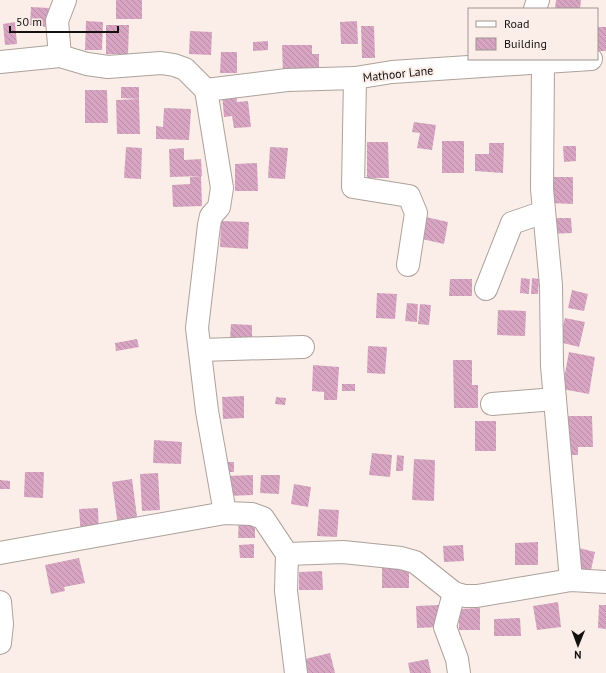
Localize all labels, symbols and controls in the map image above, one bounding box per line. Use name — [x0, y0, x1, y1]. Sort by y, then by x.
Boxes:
scale bar — [10, 8, 118, 34]
legend — [468, 8, 598, 60]
text: 50 m — [16, 14, 42, 29]
text: Road — [504, 16, 529, 31]
text: Building — [504, 36, 547, 51]
street label: Mathoor Lane — [362, 62, 434, 85]
north arrow — [558, 625, 598, 665]
text: N — [574, 648, 582, 662]

